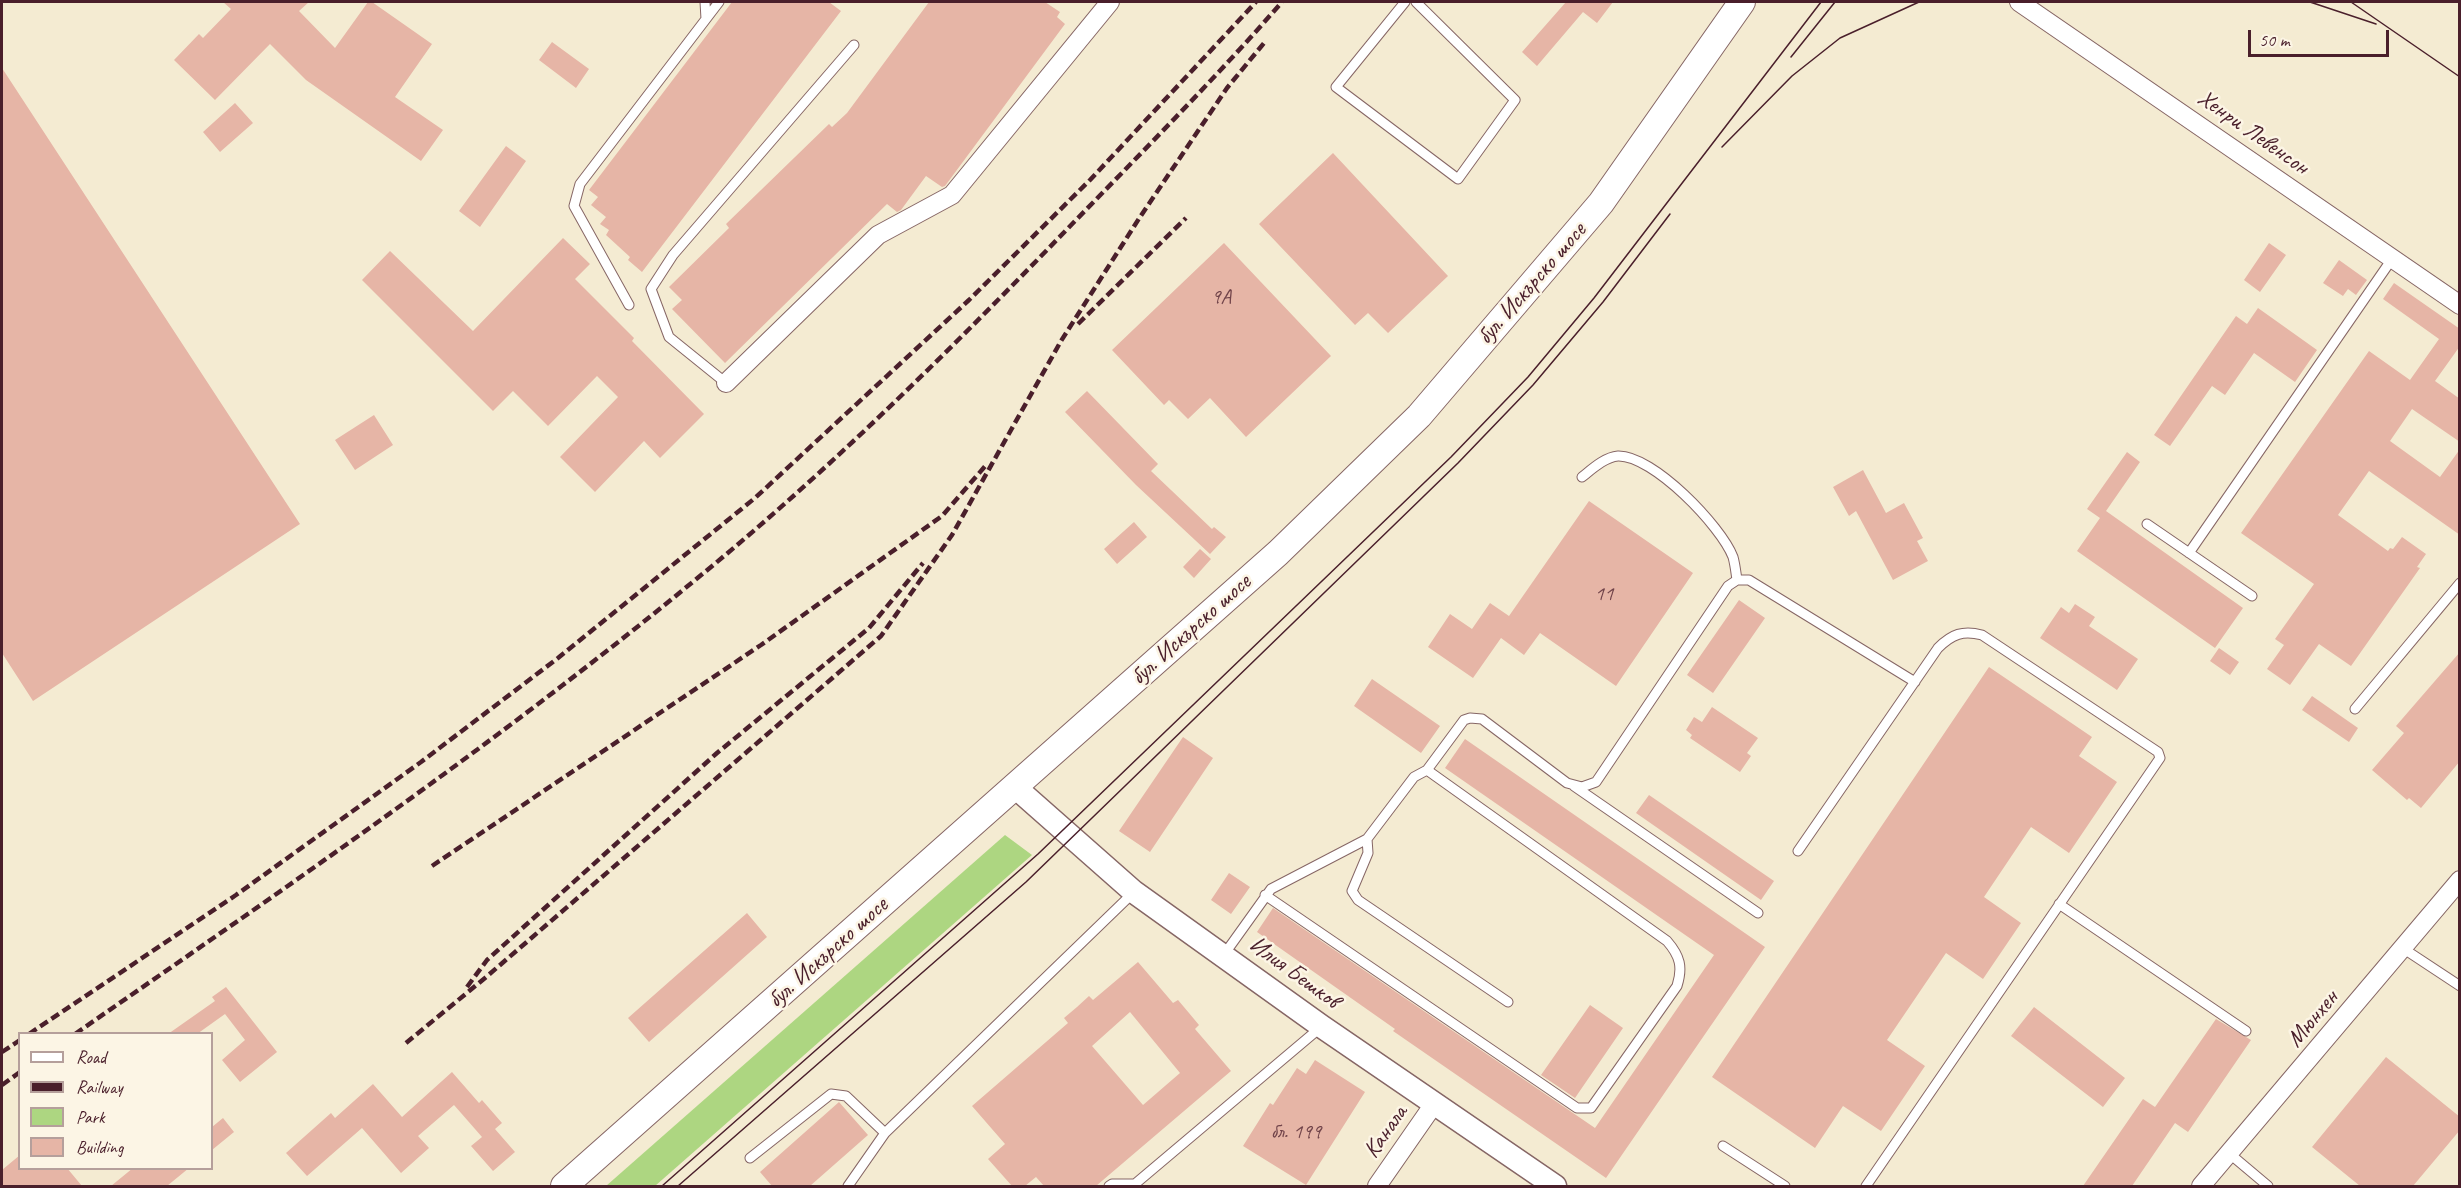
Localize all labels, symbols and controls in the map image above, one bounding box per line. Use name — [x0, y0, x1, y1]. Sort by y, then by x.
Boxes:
scale bar — [2251, 18, 2392, 56]
text: 50 m — [2259, 29, 2290, 51]
street label: Хенри Левенсон — [2192, 84, 2314, 182]
street label: бул. Искърско шосе — [1471, 217, 1593, 351]
house number: 9A — [1211, 284, 1231, 310]
street label: бул. Искърско шосе — [1125, 568, 1257, 692]
house number: 11 — [1595, 581, 1613, 607]
street label: бул. Искърско шосе — [762, 891, 894, 1015]
street label: Илия Бешков — [1243, 931, 1345, 1015]
street label: Мюнхен — [2281, 985, 2345, 1053]
legend — [18, 1032, 213, 1170]
text: Road — [76, 1046, 106, 1068]
text: Railway — [76, 1076, 123, 1098]
street label: Канала — [1358, 1100, 1414, 1164]
text: Park — [76, 1106, 105, 1128]
house number: бл. 199 — [1271, 1119, 1321, 1145]
text: Building — [76, 1136, 123, 1158]

